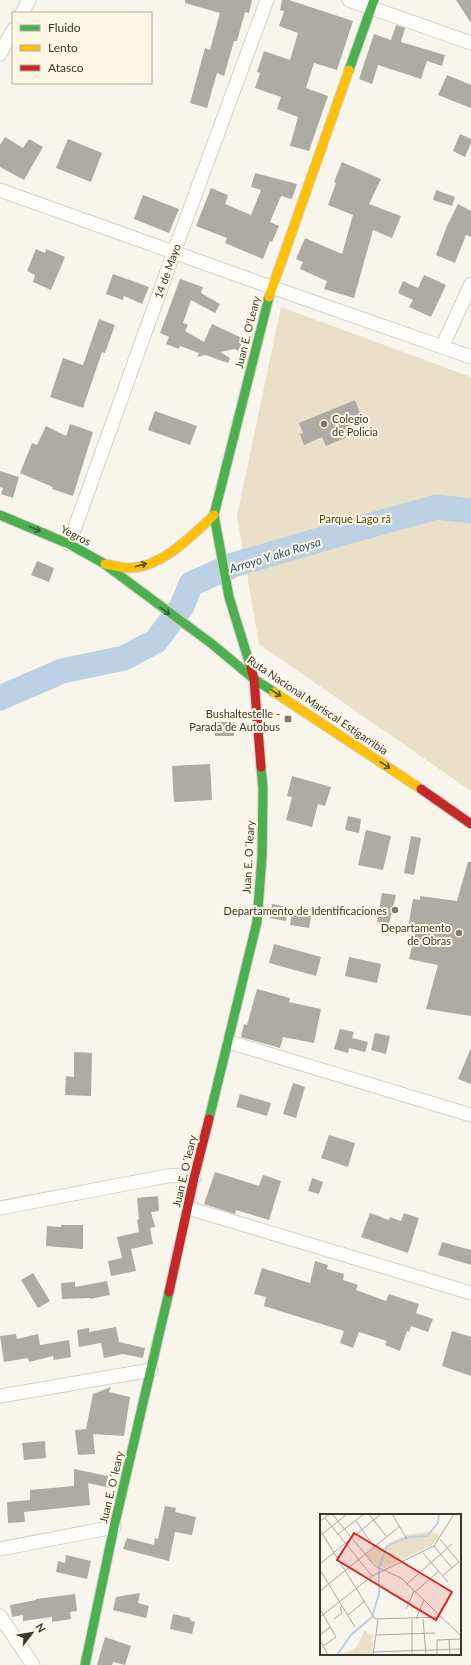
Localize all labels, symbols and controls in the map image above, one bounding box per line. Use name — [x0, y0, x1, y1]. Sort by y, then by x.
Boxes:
legend — [12, 12, 152, 84]
text: Fluido — [48, 20, 81, 35]
text: Lento — [48, 40, 78, 55]
text: Atasco — [48, 60, 84, 75]
street label: 14 de Mayo — [151, 242, 183, 300]
street label: Juan E. O'Leary — [232, 294, 262, 370]
place label: Colegio de Policia — [332, 412, 378, 438]
marker: Colegio de Policia — [319, 419, 329, 429]
park label: Parque Lago rã — [319, 512, 391, 525]
street label: Yegros — [59, 522, 93, 548]
one-way arrow — [29, 526, 41, 533]
water label: Arroyo Y aka Roysa — [226, 534, 323, 576]
one-way arrow — [134, 561, 147, 568]
one-way arrow — [160, 606, 171, 615]
street label: Ruta Nacional Mariscal Estigarribia — [245, 653, 391, 757]
one-way arrow — [270, 689, 281, 697]
place label: Bushaltestelle - Parada de Autobus — [189, 707, 280, 733]
marker: Bushaltestelle - Parada de Autobus — [283, 714, 293, 724]
one-way arrow — [379, 761, 391, 769]
street label: Juan E. O´leary — [240, 820, 256, 894]
place label: Departamento de Identificaciones — [224, 904, 387, 917]
marker: Departamento de Identificaciones — [390, 905, 400, 915]
place label: Departamento de Obras — [381, 921, 451, 947]
marker: Departamento de Obras — [454, 928, 464, 938]
street label: Juan E. O´leary — [169, 1133, 199, 1208]
street label: Juan E. O´leary — [96, 1449, 126, 1524]
inset map — [320, 1514, 461, 1655]
north arrow — [12, 1613, 52, 1653]
text: N — [33, 1621, 49, 1635]

